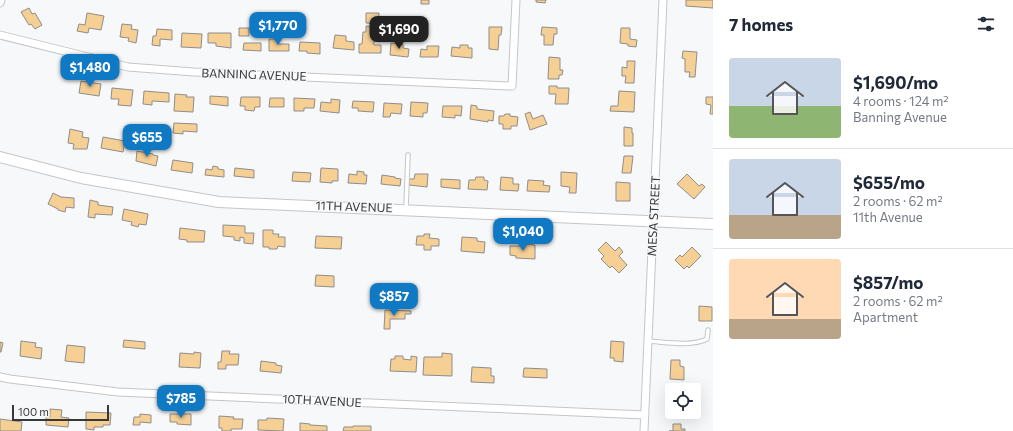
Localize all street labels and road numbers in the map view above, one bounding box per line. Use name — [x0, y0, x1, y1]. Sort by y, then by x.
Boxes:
street label: BANNING AVENUE — [201, 65, 307, 83]
street label: MESA STREET — [644, 175, 662, 257]
street label: 11TH AVENUE — [315, 198, 393, 214]
street label: 10TH AVENUE — [282, 391, 362, 409]

